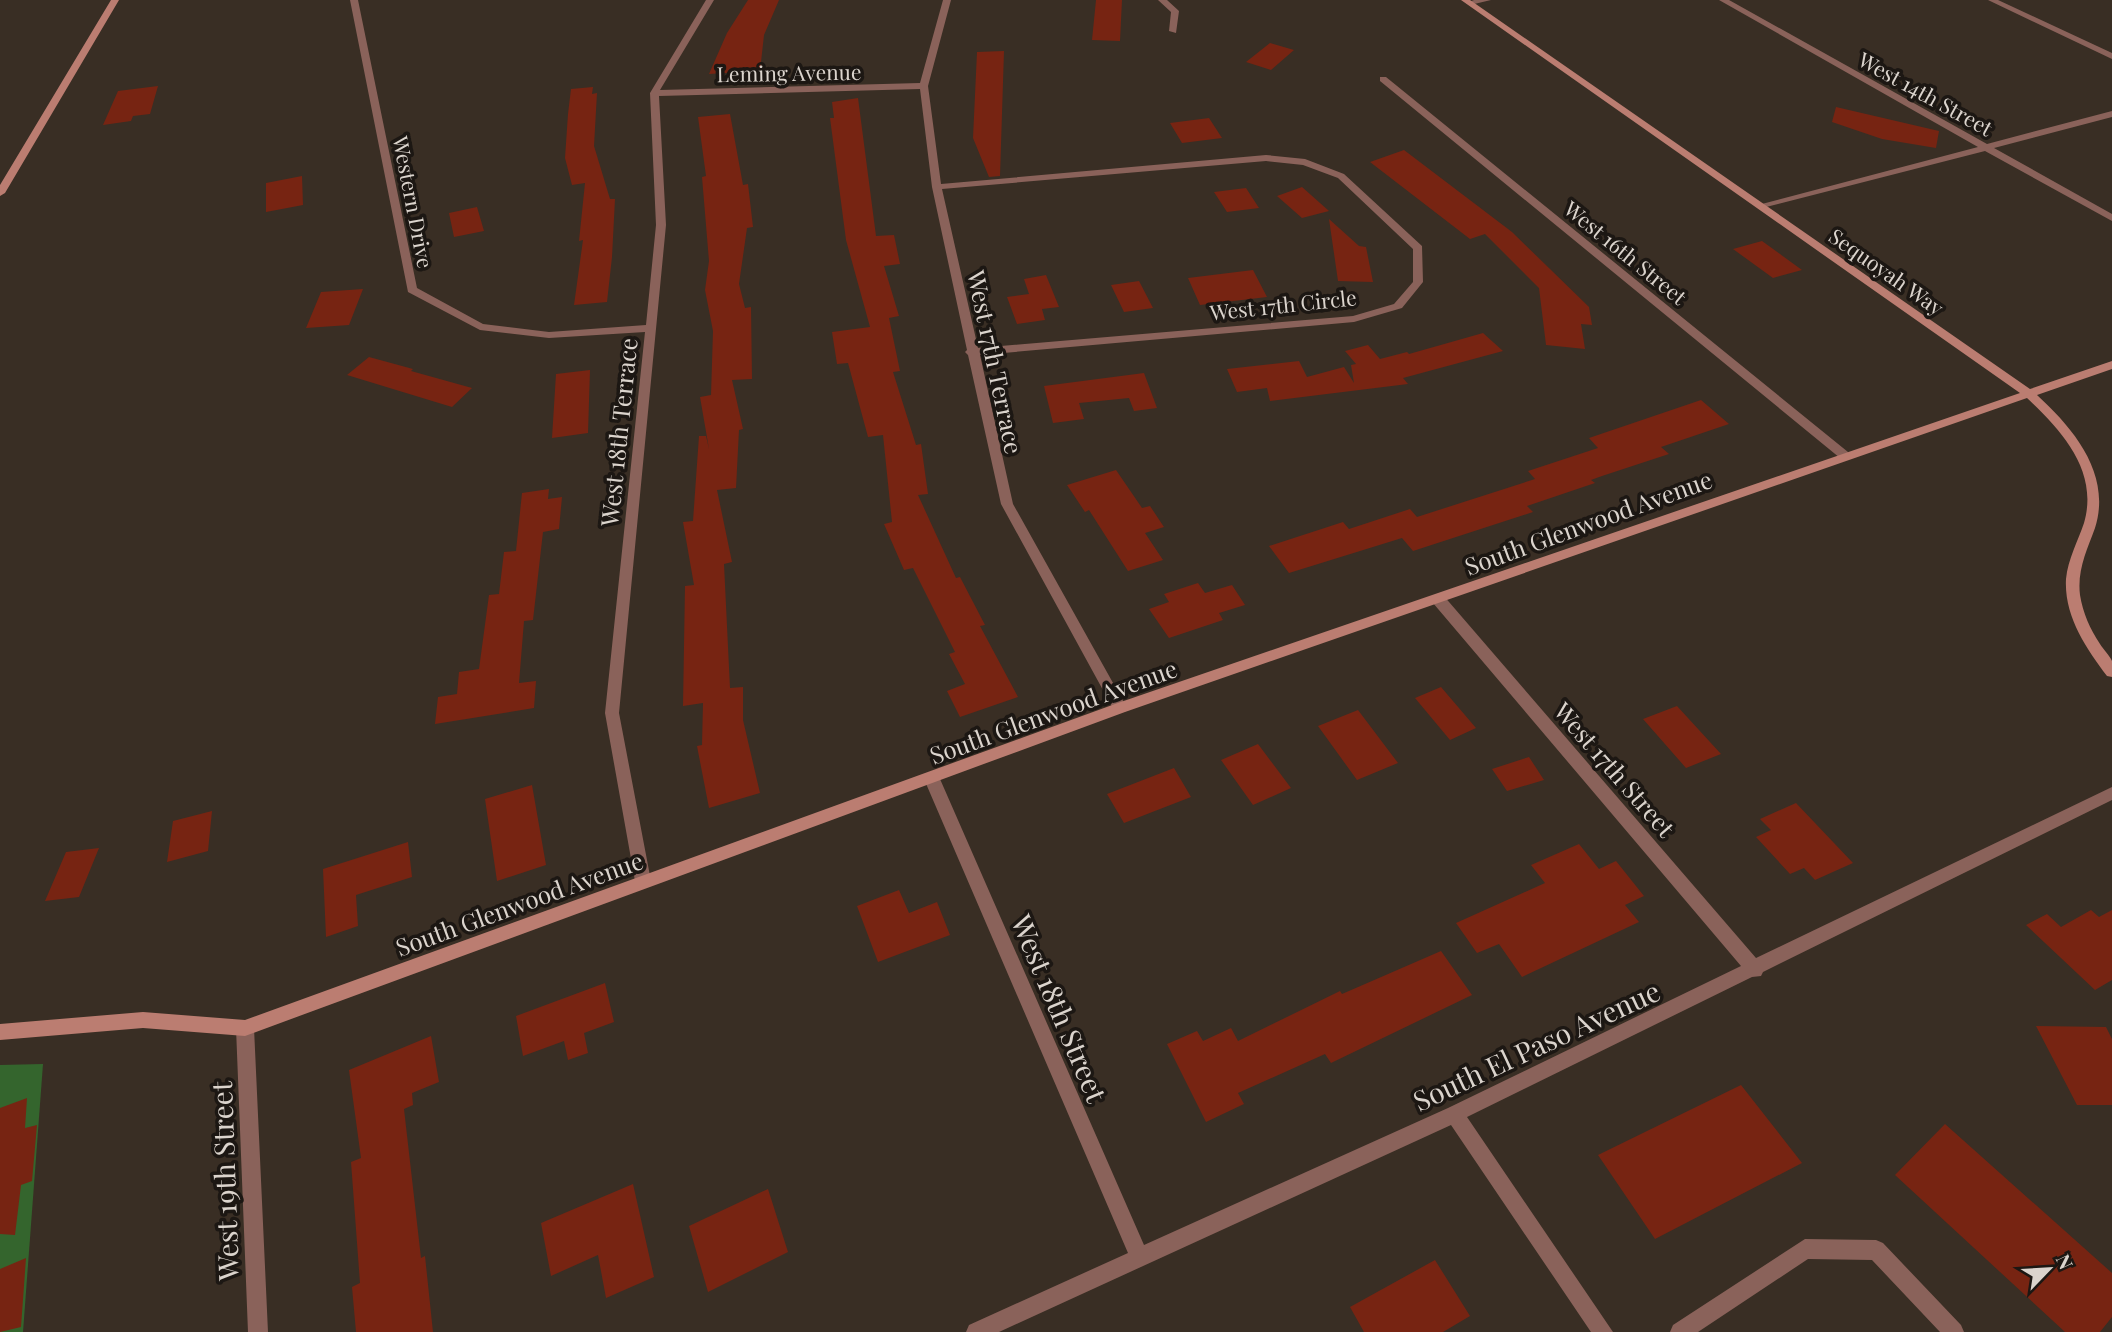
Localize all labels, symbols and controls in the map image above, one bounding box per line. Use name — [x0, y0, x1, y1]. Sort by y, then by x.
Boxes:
street label: West 14th Street — [1853, 44, 1999, 142]
street label: Leming Avenue — [716, 57, 862, 87]
street label: Western Drive — [387, 133, 441, 271]
street label: West 16th Street — [1558, 193, 1693, 310]
street label: Sequoyah Way — [1824, 221, 1950, 321]
street label: West 17th Terrace — [961, 266, 1031, 457]
street label: West 17th Circle — [1207, 282, 1358, 326]
street label: West 18th Terrace — [592, 336, 644, 529]
street label: South Glenwood Avenue — [1460, 462, 1716, 582]
street label: South Glenwood Avenue — [925, 651, 1181, 771]
street label: West 17th Street — [1547, 694, 1683, 844]
street label: South Glenwood Avenue — [391, 843, 647, 963]
street label: West 18th Street — [1004, 908, 1117, 1108]
street label: South El Paso Avenue — [1406, 971, 1666, 1119]
street label: West 19th Street — [202, 1080, 246, 1282]
north arrow — [2014, 1234, 2084, 1304]
text: N — [2051, 1250, 2080, 1273]

